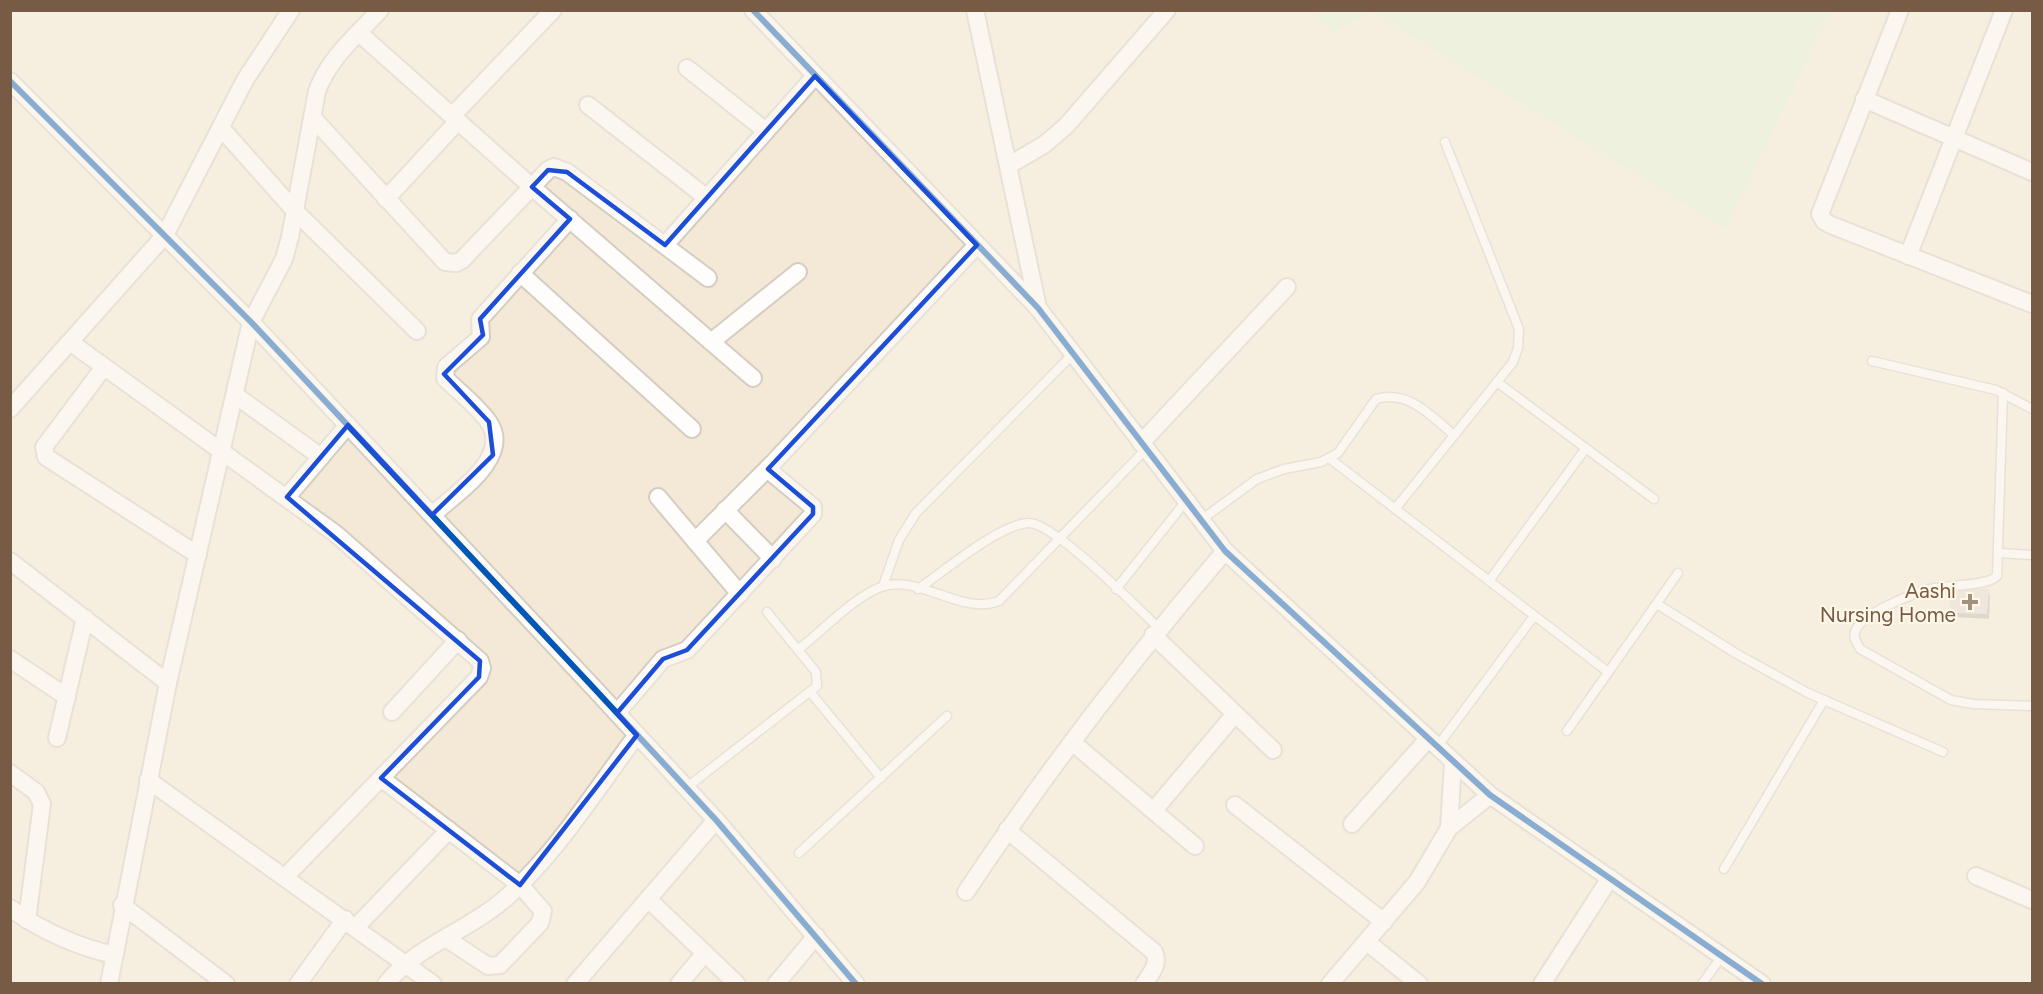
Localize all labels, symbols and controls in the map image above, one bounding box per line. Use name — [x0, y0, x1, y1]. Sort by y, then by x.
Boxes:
place label: Aashi Nursing Home — [1820, 578, 1956, 627]
marker: Aashi Nursing Home — [1961, 593, 1979, 611]

